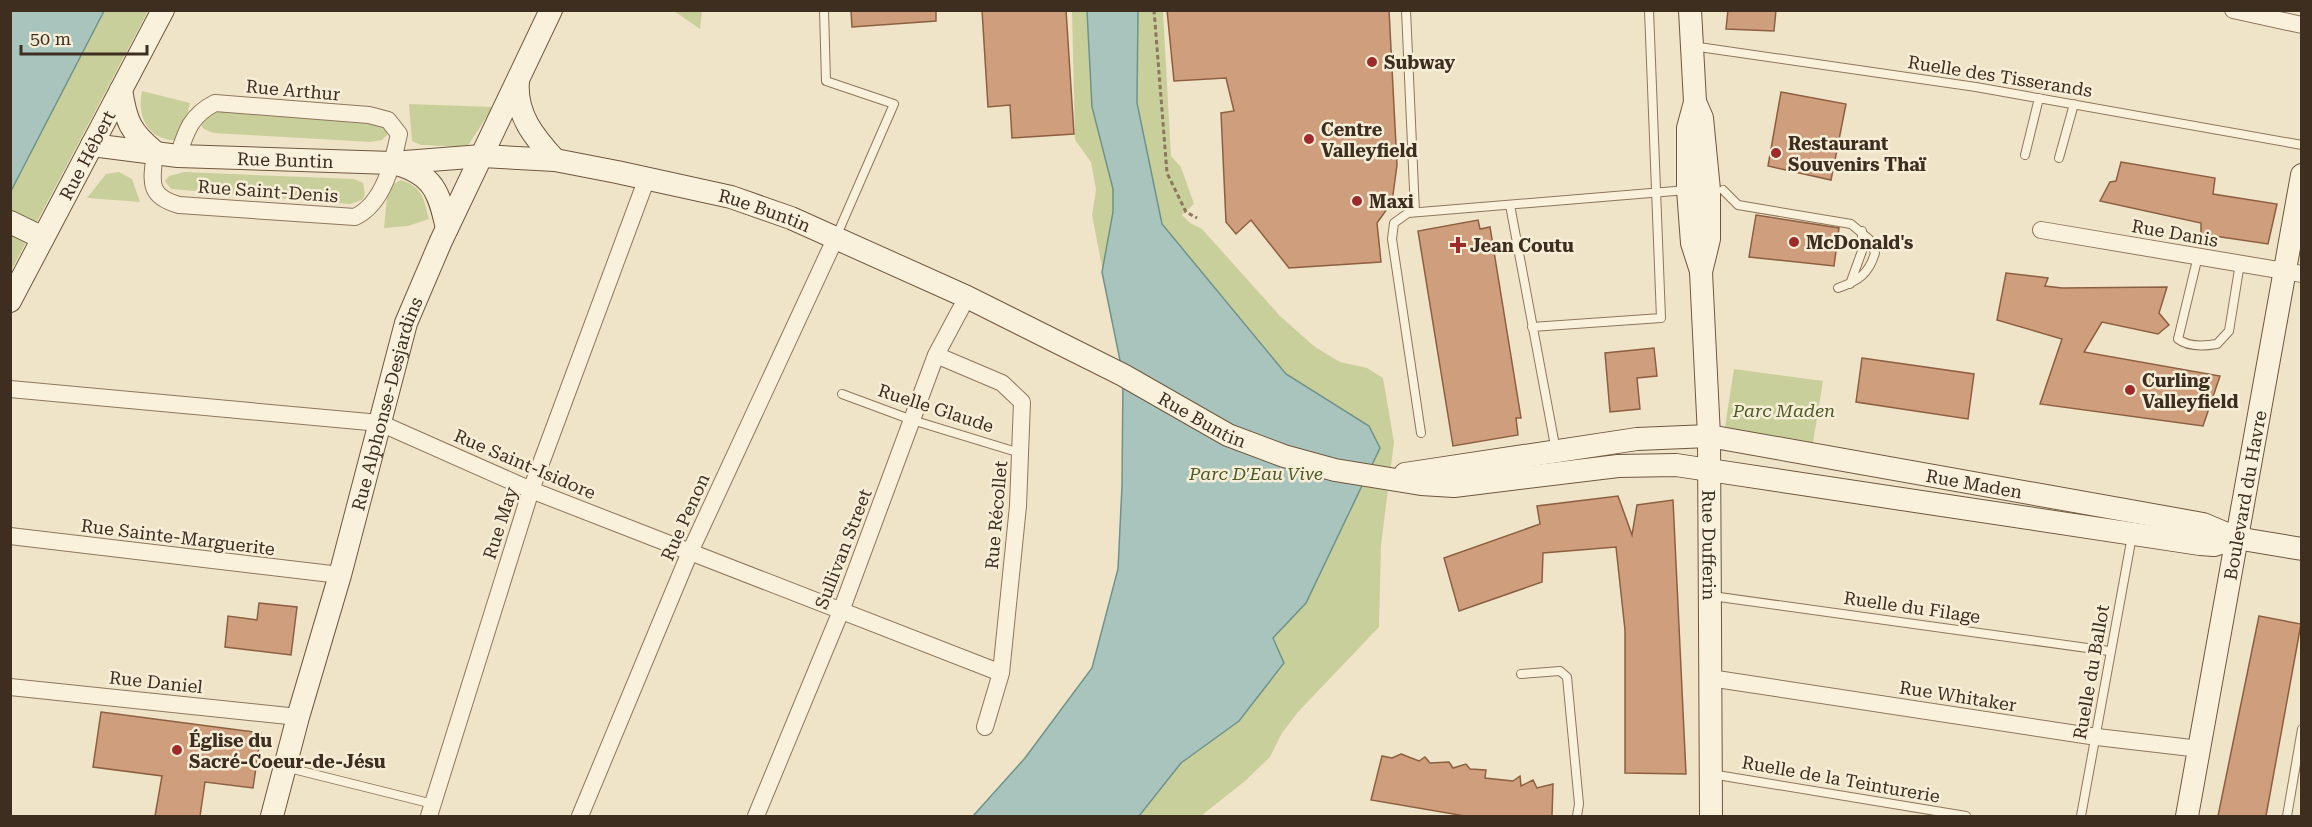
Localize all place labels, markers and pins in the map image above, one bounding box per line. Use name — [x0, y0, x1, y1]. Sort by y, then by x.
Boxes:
place label: Subway — [1384, 52, 1455, 73]
marker: Subway — [1365, 55, 1379, 69]
place label: Centre Valleyfield — [1321, 119, 1418, 161]
marker: Centre Valleyfield — [1302, 132, 1316, 146]
place label: Restaurant Souvenirs Thaï — [1788, 133, 1927, 175]
marker: Restaurant Souvenirs Thaï — [1769, 146, 1783, 160]
place label: Maxi — [1369, 191, 1414, 212]
marker: Maxi — [1350, 194, 1364, 208]
place label: McDonald's — [1806, 232, 1913, 253]
place label: Jean Coutu — [1470, 235, 1574, 256]
marker: McDonald's — [1787, 235, 1801, 249]
marker: Jean Coutu — [1451, 238, 1465, 252]
place label: Curling Valleyfield — [2142, 370, 2239, 412]
marker: Curling Valleyfield — [2123, 383, 2137, 397]
place label: Église du Sacré-Coeur-de-Jésu — [189, 729, 386, 772]
marker: Église du Sacré-Coeur-de-Jésu — [170, 743, 184, 757]

